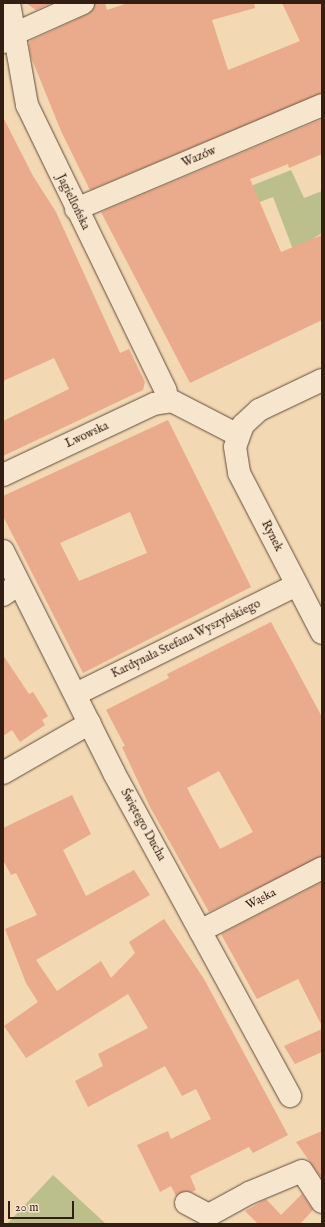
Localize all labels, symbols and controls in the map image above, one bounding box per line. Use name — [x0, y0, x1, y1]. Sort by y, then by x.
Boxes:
street label: Wazów — [180, 143, 218, 171]
street label: Jagiellońska — [53, 172, 93, 232]
street label: Lwowska — [63, 419, 111, 451]
street label: Rynek — [258, 518, 286, 554]
street label: Kardynała Stefana Wyszyńskiego — [109, 597, 263, 681]
street label: Świętego Ducha — [117, 786, 169, 864]
street label: Wąska — [244, 885, 278, 913]
scale bar — [10, 1193, 76, 1219]
text: 20 m — [15, 1200, 38, 1215]

